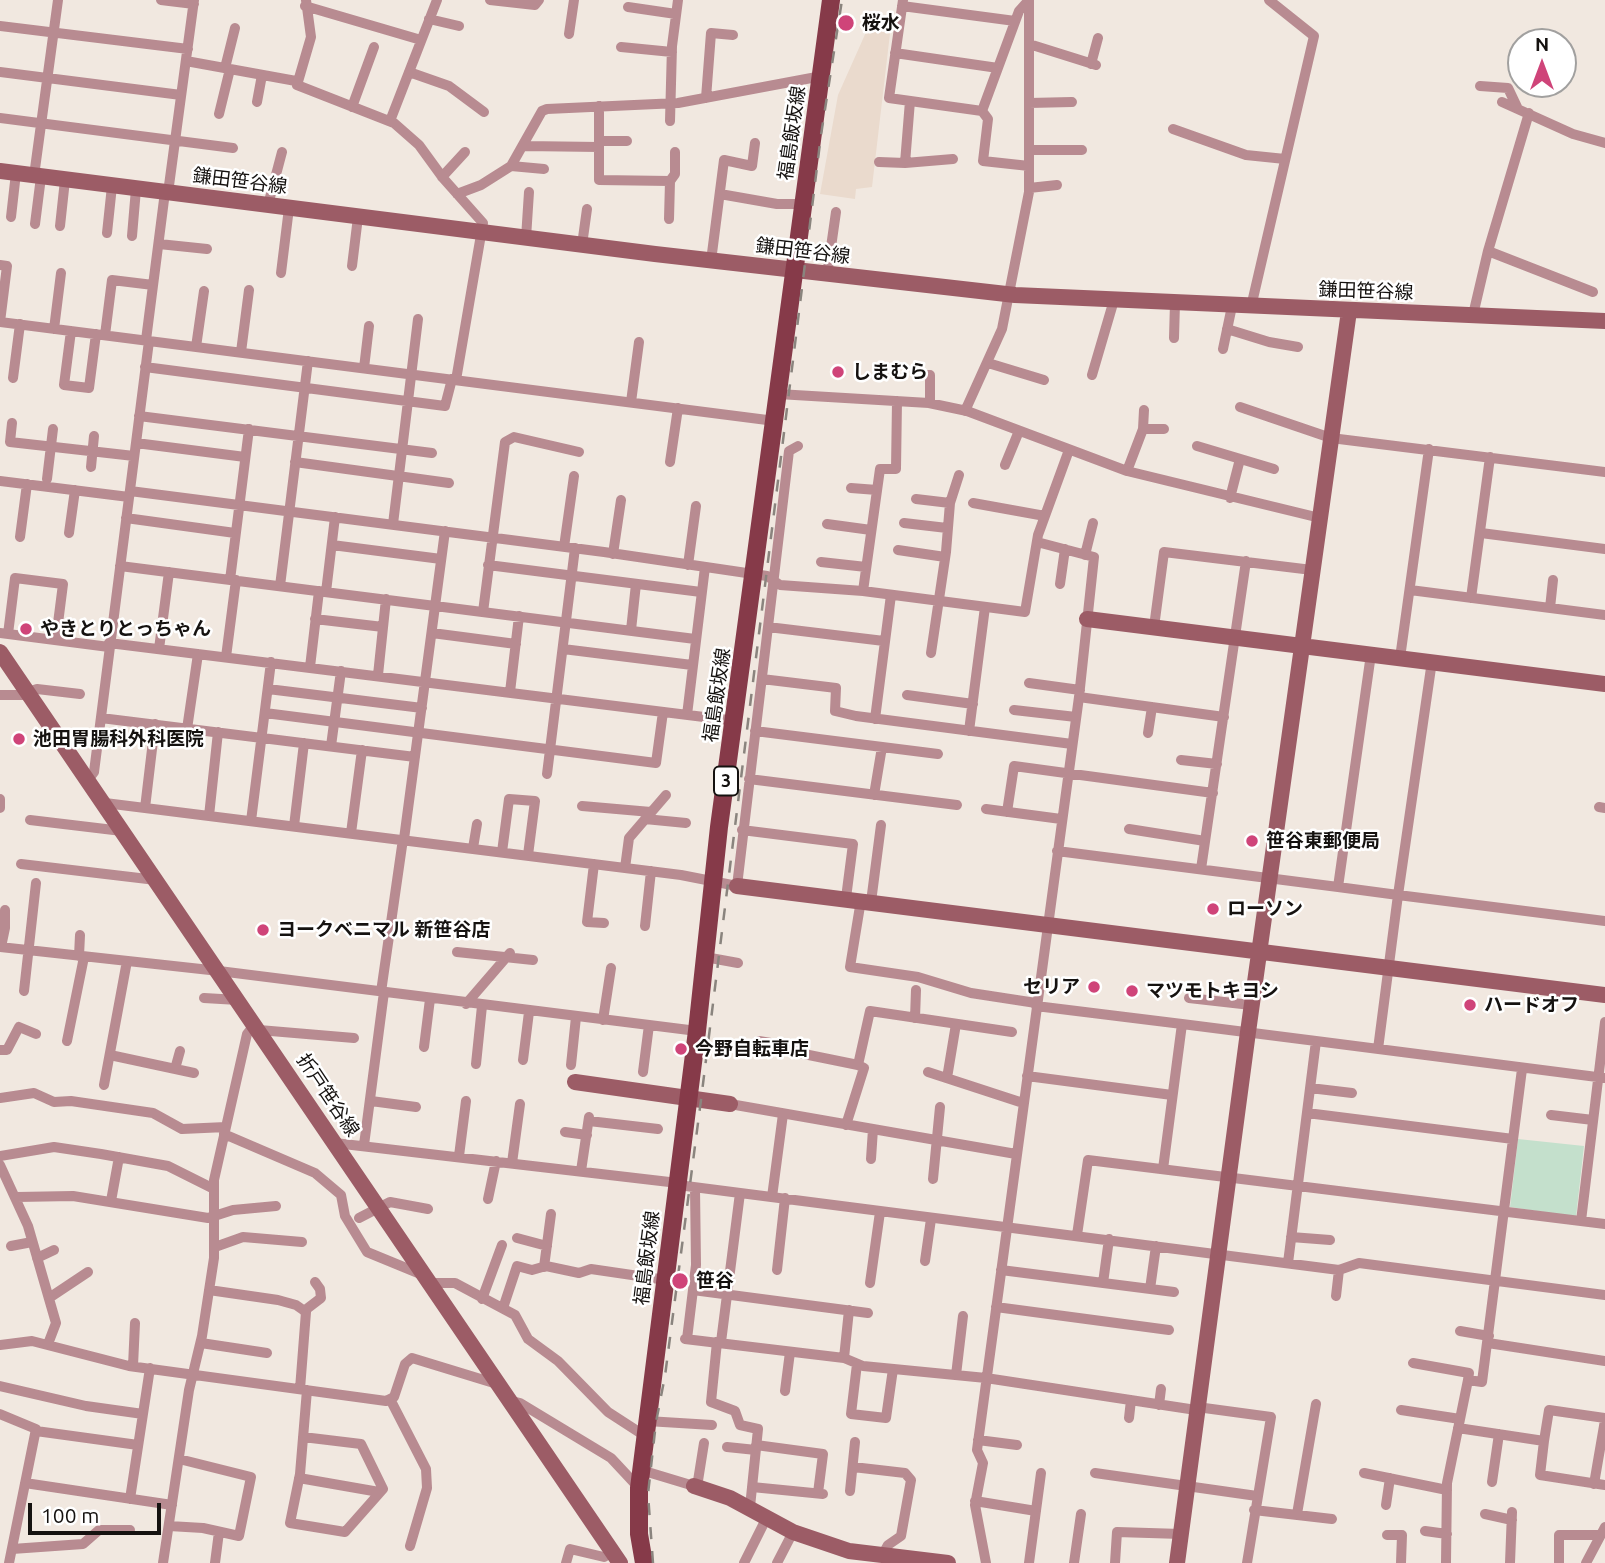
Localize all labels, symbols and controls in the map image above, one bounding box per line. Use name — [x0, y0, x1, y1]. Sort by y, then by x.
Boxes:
place label: 桜水 — [862, 12, 900, 34]
marker: 桜水 — [836, 13, 856, 33]
north arrow — [1507, 28, 1577, 98]
text: N — [1535, 33, 1549, 55]
street label: 福島飯坂線 — [774, 84, 810, 182]
street label: 鎌田笹谷線 — [191, 164, 289, 198]
street label: 鎌田笹谷線 — [754, 234, 852, 268]
street label: 鎌田笹谷線 — [1318, 278, 1414, 304]
place label: しまむら — [852, 361, 928, 383]
marker: しまむら — [830, 364, 846, 380]
place label: やきとりとっちゃん — [40, 618, 211, 640]
marker: やきとりとっちゃん — [18, 621, 34, 637]
street label: 福島飯坂線 — [699, 646, 735, 744]
place label: 池田胃腸科外科医院 — [33, 728, 204, 750]
marker: 池田胃腸科外科医院 — [11, 731, 27, 747]
road number: 3 — [714, 766, 738, 796]
place label: 笹谷東郵便局 — [1266, 830, 1380, 852]
marker: 笹谷東郵便局 — [1244, 833, 1260, 849]
place label: ローソン — [1227, 898, 1303, 920]
marker: ローソン — [1205, 901, 1221, 917]
place label: ヨークベニマル 新笹谷店 — [277, 919, 491, 941]
marker: ヨークベニマル 新笹谷店 — [255, 922, 271, 938]
place label: セリア — [1023, 976, 1080, 998]
marker: セリア — [1086, 979, 1102, 995]
place label: マツモトキヨシ — [1146, 980, 1279, 1002]
marker: マツモトキヨシ — [1124, 983, 1140, 999]
place label: ハードオフ — [1484, 994, 1579, 1016]
marker: ハードオフ — [1462, 997, 1478, 1013]
place label: 今野自転車店 — [695, 1038, 809, 1060]
marker: 今野自転車店 — [673, 1041, 689, 1057]
street label: 折戸笹谷線 — [292, 1049, 364, 1141]
street label: 福島飯坂線 — [630, 1209, 664, 1307]
place label: 笹谷 — [696, 1270, 734, 1292]
marker: 笹谷 — [670, 1271, 690, 1291]
scale bar — [32, 1490, 164, 1534]
text: 100 m — [41, 1503, 99, 1527]

